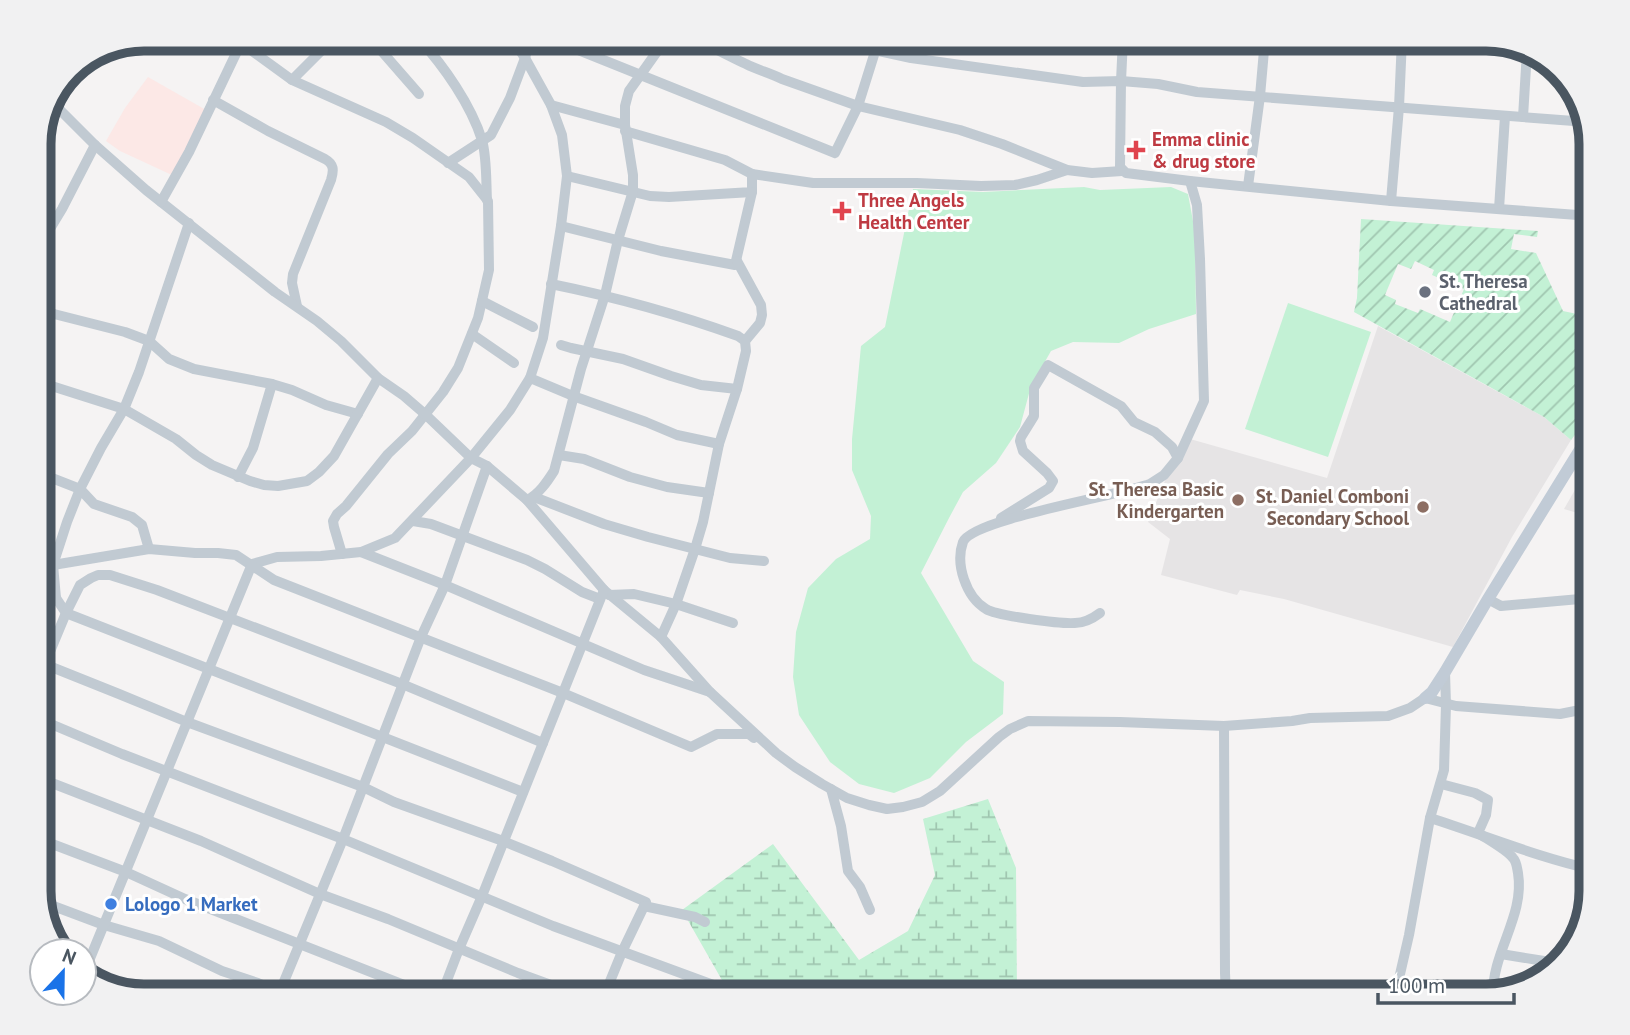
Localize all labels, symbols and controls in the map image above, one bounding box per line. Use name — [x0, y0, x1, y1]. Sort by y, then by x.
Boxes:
place label: Emma clinic & drug store — [1152, 127, 1255, 173]
marker: Emma clinic & drug store — [1126, 140, 1146, 160]
place label: Three Angels Health Center — [858, 188, 970, 234]
marker: Three Angels Health Center — [832, 201, 852, 221]
place label: St. Theresa Cathedral — [1439, 269, 1528, 315]
marker: St. Theresa Cathedral — [1417, 284, 1433, 300]
place label: St. Theresa Basic Kindergarten — [1088, 477, 1224, 523]
place label: St. Daniel Comboni Secondary School — [1256, 484, 1409, 530]
marker: St. Theresa Basic Kindergarten — [1230, 492, 1246, 508]
marker: St. Daniel Comboni Secondary School — [1415, 499, 1431, 515]
place label: Lologo 1 Market — [125, 892, 258, 916]
marker: Lologo 1 Market — [103, 896, 119, 912]
north arrow — [28, 937, 98, 1007]
text: N — [59, 943, 80, 970]
scale bar — [1378, 962, 1514, 1006]
text: 100 m — [1388, 972, 1445, 999]

